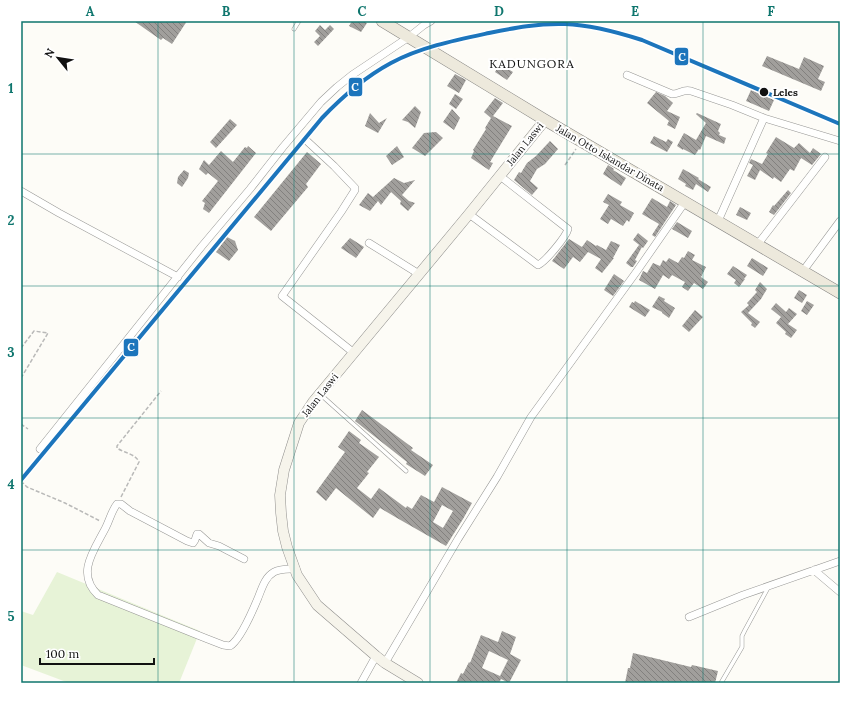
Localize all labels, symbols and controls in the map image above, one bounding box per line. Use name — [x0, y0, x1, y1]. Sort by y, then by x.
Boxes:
text: A — [86, 3, 95, 20]
text: B — [222, 3, 231, 20]
text: C — [358, 3, 367, 20]
text: D — [494, 3, 504, 20]
text: E — [631, 3, 639, 20]
text: F — [767, 3, 775, 20]
north arrow — [38, 38, 78, 78]
text: N — [41, 45, 58, 60]
line badge: C — [674, 47, 689, 66]
text: C — [678, 50, 686, 64]
district label: KADUNGORA — [489, 56, 575, 71]
line badge: C — [348, 77, 363, 97]
text: 1 — [8, 80, 14, 97]
text: C — [351, 80, 359, 94]
marker: Leles — [758, 86, 770, 98]
place label: Leles — [773, 86, 798, 99]
street label: Jalan Laswi — [503, 120, 547, 169]
street label: Jalan Otto Iskandar Dinata — [553, 121, 666, 194]
text: 2 — [8, 212, 15, 229]
line badge: C — [123, 338, 139, 357]
text: C — [127, 340, 135, 354]
text: 3 — [7, 344, 15, 361]
street label: Jalan Laswi — [298, 370, 341, 420]
text: 4 — [7, 476, 15, 493]
text: 5 — [7, 608, 15, 625]
scale bar — [40, 640, 154, 666]
text: 100 m — [46, 646, 79, 661]

